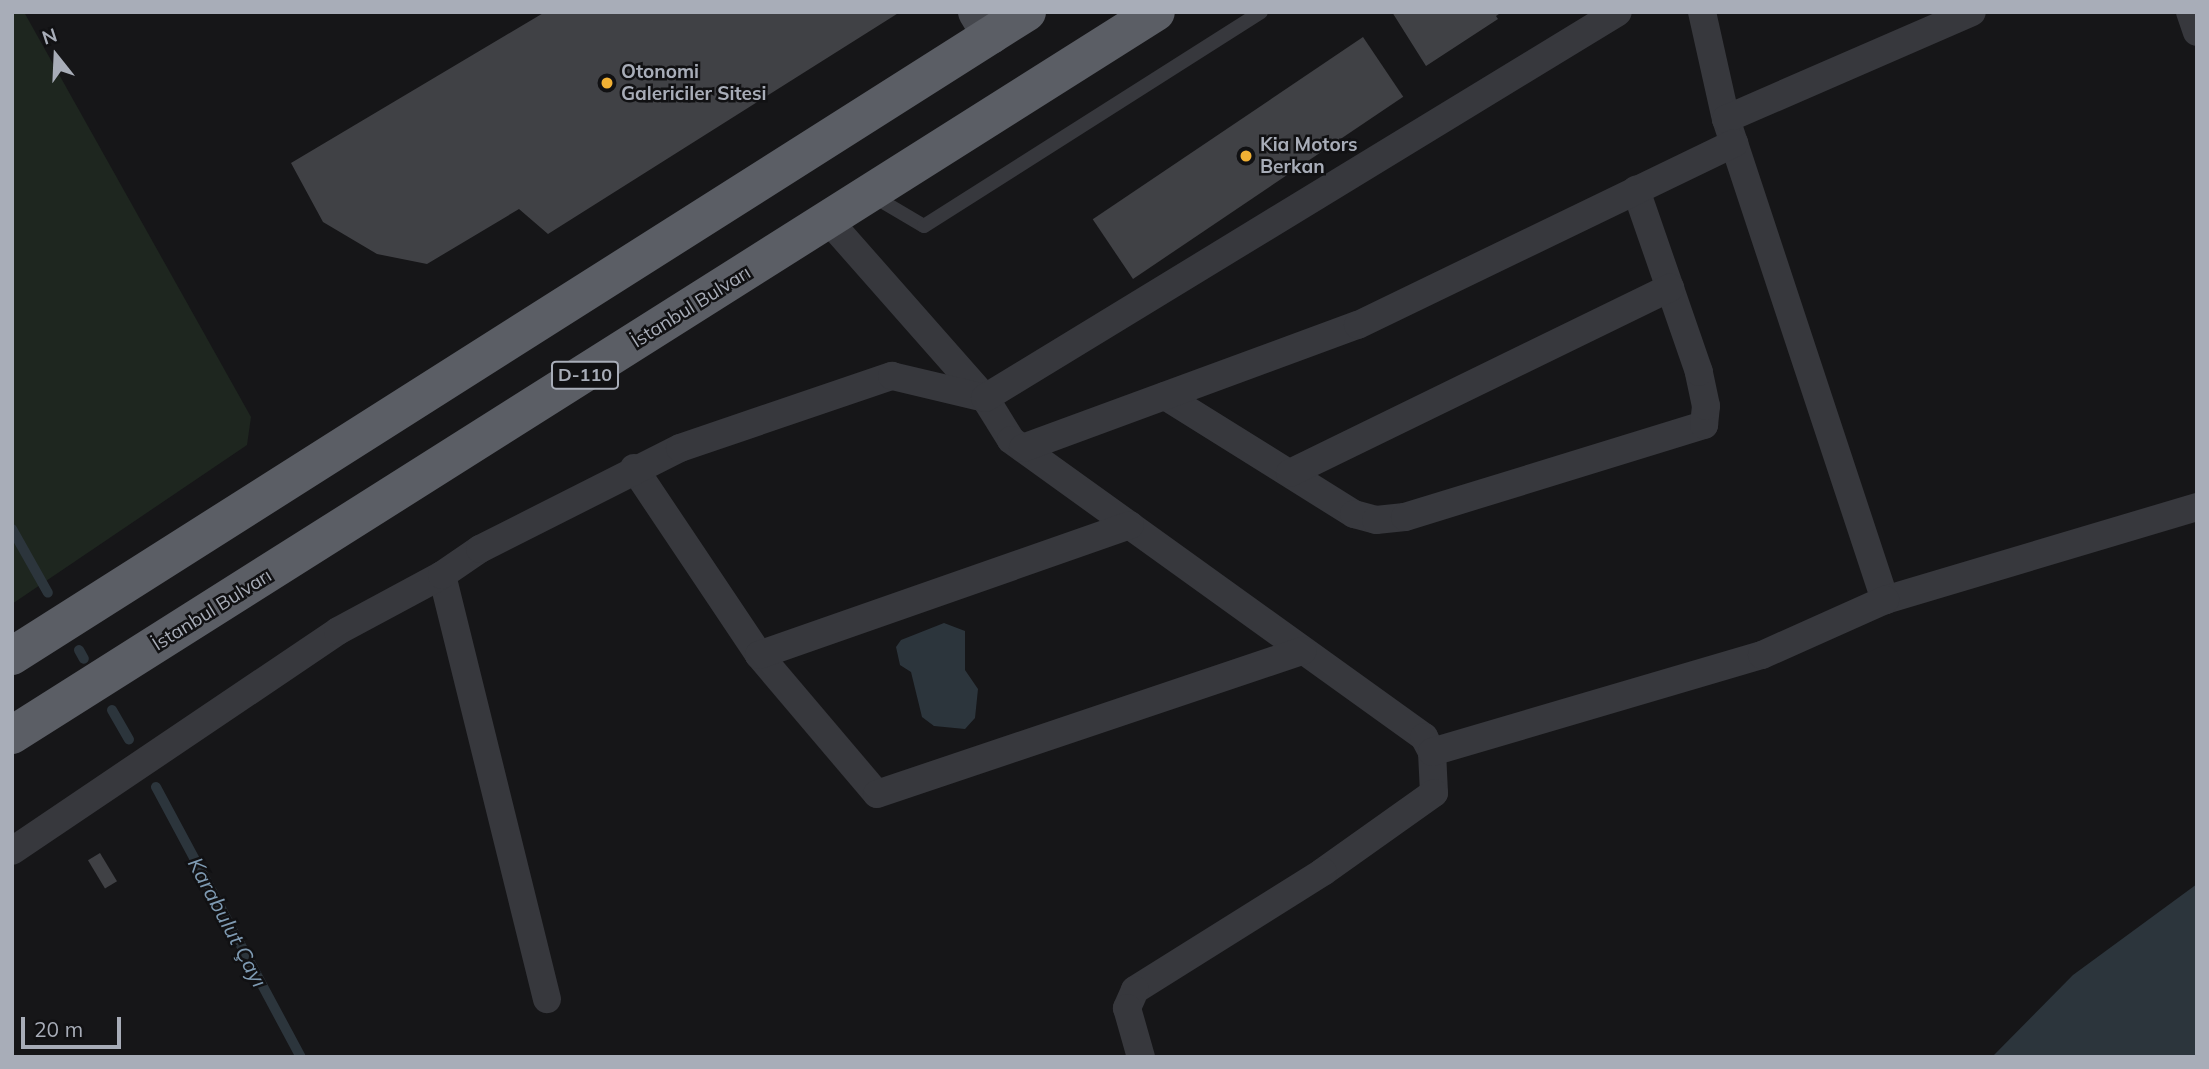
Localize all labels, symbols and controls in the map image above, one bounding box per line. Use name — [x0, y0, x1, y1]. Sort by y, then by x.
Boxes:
north arrow — [21, 21, 91, 91]
text: N — [39, 22, 60, 50]
place label: Otonomi Galericiler Sitesi — [621, 61, 766, 105]
marker: Otonomi Galericiler Sitesi — [599, 75, 615, 91]
place label: Kia Motors Berkan — [1260, 134, 1358, 178]
marker: Kia Motors Berkan — [1238, 148, 1254, 164]
street label: İstanbul Bulvarı — [627, 261, 755, 353]
road number: D-110 — [550, 360, 620, 390]
street label: İstanbul Bulvarı — [148, 564, 276, 656]
water label: Karabulut Çayı — [183, 853, 273, 991]
scale bar — [24, 1002, 124, 1046]
text: 20 m — [34, 1016, 83, 1042]

